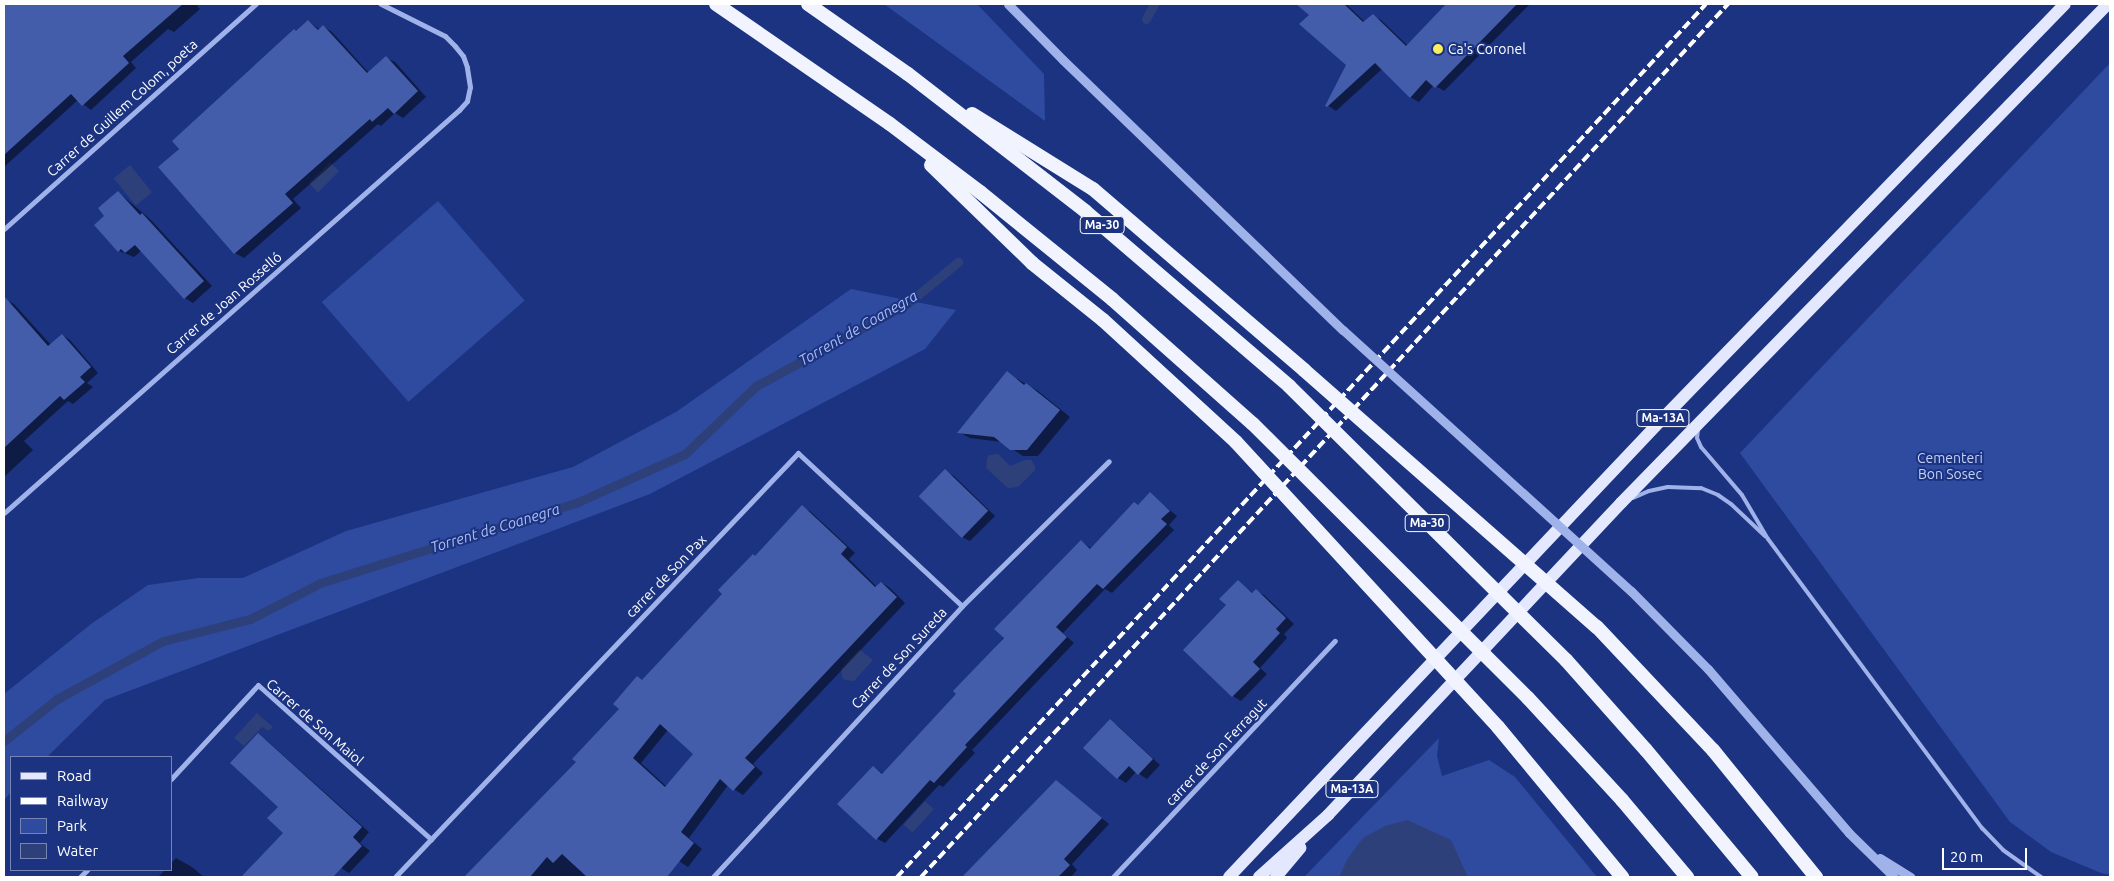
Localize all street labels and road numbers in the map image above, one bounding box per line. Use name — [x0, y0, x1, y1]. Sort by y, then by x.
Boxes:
street label: Carrer de Guillem Colom, poeta — [43, 36, 201, 180]
road number: Ma-30 — [1080, 216, 1124, 234]
street label: Carrer de Joan Rosselló — [163, 248, 285, 358]
road number: Ma-13A — [1636, 408, 1690, 428]
road number: Ma-30 — [1404, 514, 1450, 532]
street label: carrer de Son Pax — [622, 531, 710, 621]
street label: Carrer de Son Sureda — [848, 604, 950, 712]
street label: Carrer de Son Maiol — [263, 675, 367, 769]
street label: carrer de Son Ferragut — [1162, 695, 1270, 809]
road number: Ma-13A — [1324, 780, 1380, 799]

